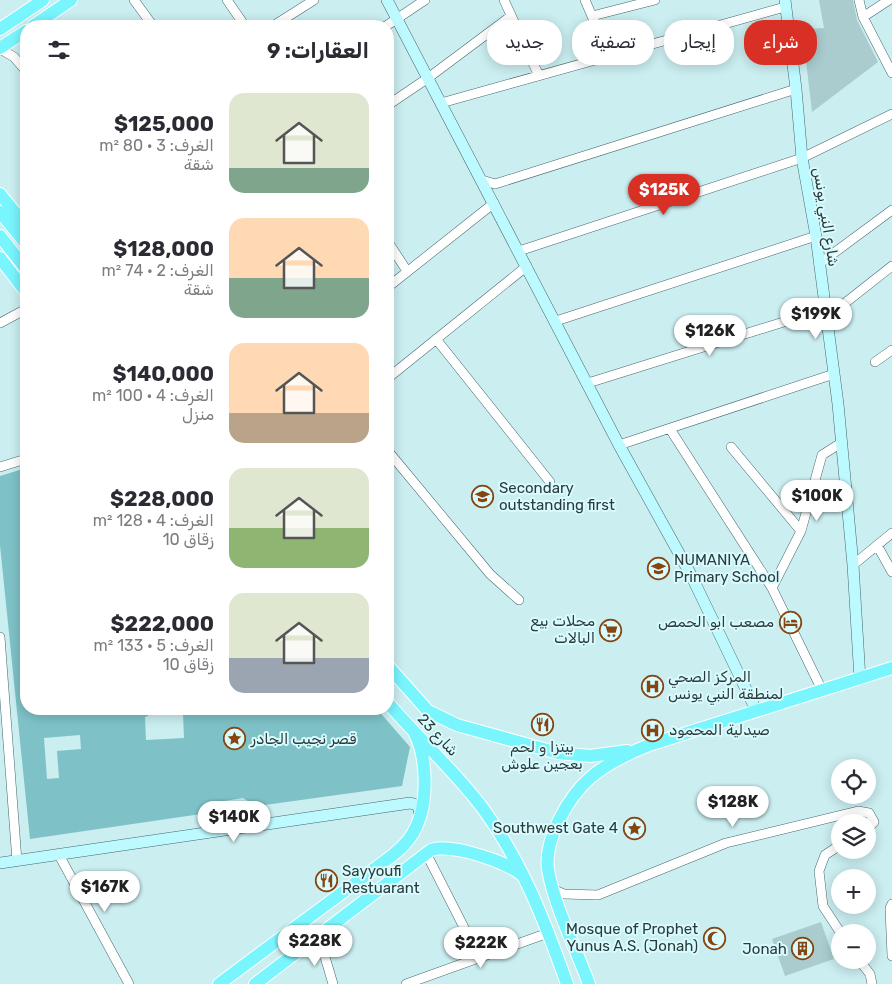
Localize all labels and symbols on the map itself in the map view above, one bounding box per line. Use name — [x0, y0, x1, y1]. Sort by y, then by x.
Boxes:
street label: شارع النبي يونس — [806, 166, 843, 268]
pin: $125K — [629, 174, 699, 216]
pin: $199K — [781, 298, 851, 340]
pin: $126K — [675, 314, 745, 357]
place label: Secondary outstanding first — [499, 479, 615, 514]
pin: $100K — [782, 480, 852, 522]
school or university icon: Secondary outstanding first — [471, 485, 495, 509]
place label: NUMANIYA Primary School — [674, 551, 779, 586]
school or university icon: NUMANIYA Primary School — [646, 557, 670, 581]
hotel icon: مصعب ابو الحمص — [778, 610, 802, 634]
place label: محلات بيع البالات — [531, 612, 595, 647]
place label: مصعب ابو الحمص — [658, 613, 774, 631]
supermarket icon: محلات بيع البالات — [599, 618, 623, 642]
place label: المركز الصحي لمنطقة النبي يونس — [668, 668, 783, 706]
hospital icon: المركز الصحي لمنطقة النبي يونس — [640, 674, 664, 698]
street label: شارع 23 — [412, 710, 462, 761]
restaurant icon: بيتزا و لحم بعجين علوش — [530, 712, 554, 736]
hospital icon: صيدلية المحمود — [641, 718, 665, 742]
place label: صيدلية المحمود — [669, 721, 770, 739]
place icon: قصر نجيب الجادر — [223, 727, 247, 751]
place label: قصر نجيب الجادر — [250, 730, 356, 748]
place label: بيتزا و لحم بعجين علوش — [501, 738, 583, 773]
pin: $128K — [698, 786, 768, 828]
pin: $140K — [199, 800, 269, 843]
place icon: Southwest Gate 4 — [622, 816, 646, 840]
place label: Southwest Gate 4 — [493, 819, 618, 837]
place label: Sayyoufi Restuarant — [342, 862, 420, 897]
restaurant icon: Sayyoufi Restuarant — [314, 868, 338, 892]
pin: $167K — [70, 870, 140, 913]
place label: Mosque of Prophet Yunus A.S. (Jonah) — [566, 920, 698, 955]
pin: $228K — [280, 924, 350, 967]
pin: $222K — [446, 926, 516, 969]
mosque icon: Mosque of Prophet Yunus A.S. (Jonah) — [702, 926, 726, 950]
building icon: Jonah — [791, 937, 815, 961]
place label: Jonah — [742, 940, 787, 958]

